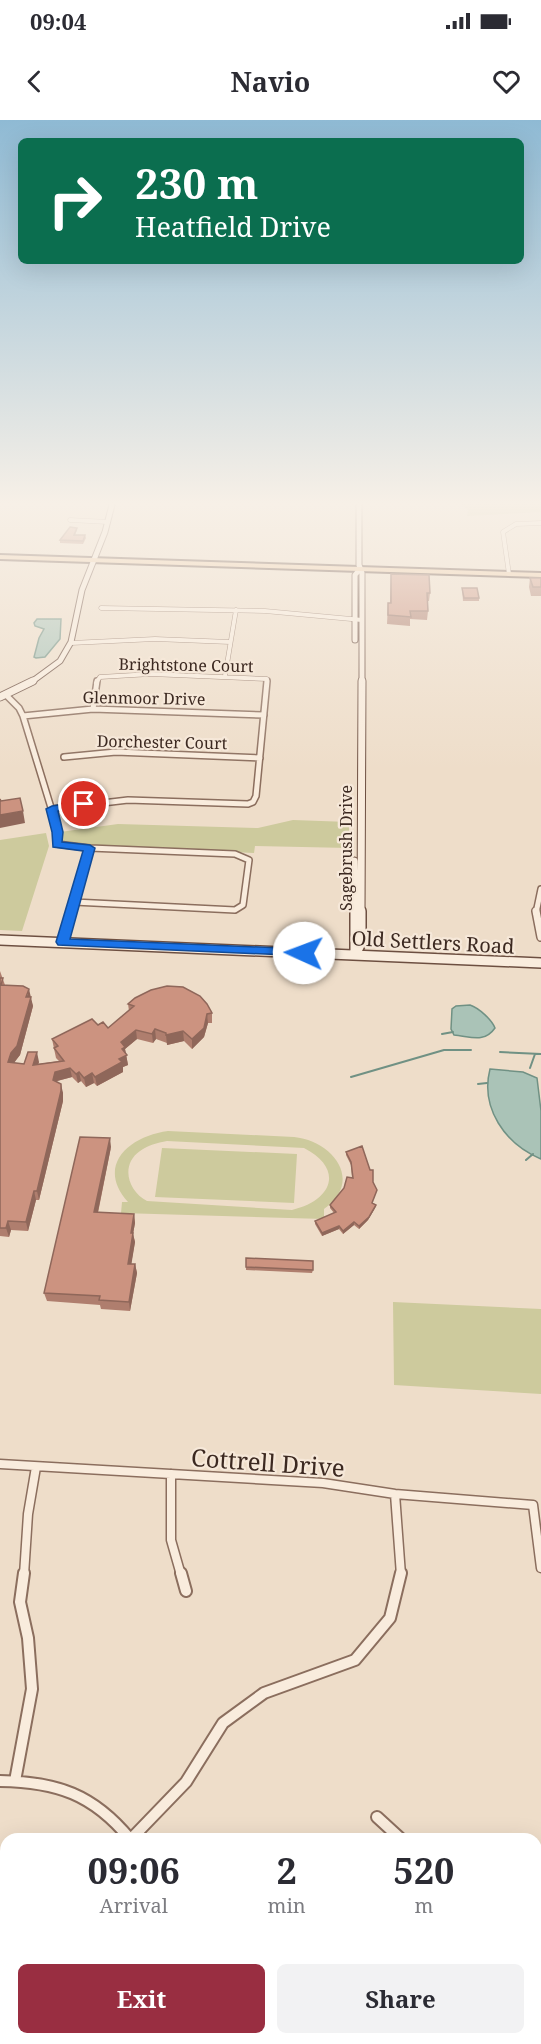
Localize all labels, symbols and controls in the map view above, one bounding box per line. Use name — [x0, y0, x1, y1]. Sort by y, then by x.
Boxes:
text: 09:04 — [30, 6, 86, 36]
text: Navio — [231, 63, 310, 100]
icon: back — [18, 65, 51, 98]
icon: heart — [490, 65, 523, 98]
text: 230 m — [135, 154, 259, 211]
icon: right — [36, 162, 114, 240]
text: Heatfield Drive — [135, 208, 331, 245]
street label: Brightstone Court — [118, 653, 254, 677]
street label: Glenmoor Drive — [82, 686, 206, 710]
street label: Dorchester Court — [97, 730, 228, 754]
pin — [58, 778, 109, 829]
street label: Sagebrush Drive — [335, 785, 357, 911]
icon: arrive — [67, 787, 100, 820]
position arrow — [272, 921, 336, 985]
street label: Old Settlers Road — [351, 924, 515, 960]
street label: Cottrell Drive — [190, 1440, 346, 1484]
text: 09:06 — [88, 1846, 180, 1895]
text: 2 — [276, 1846, 297, 1895]
text: 520 — [393, 1846, 454, 1895]
text: Arrival — [100, 1892, 168, 1919]
text: min — [268, 1892, 306, 1919]
text: m — [414, 1892, 433, 1919]
button: Exit — [18, 1964, 265, 2033]
button: Share — [277, 1964, 524, 2033]

